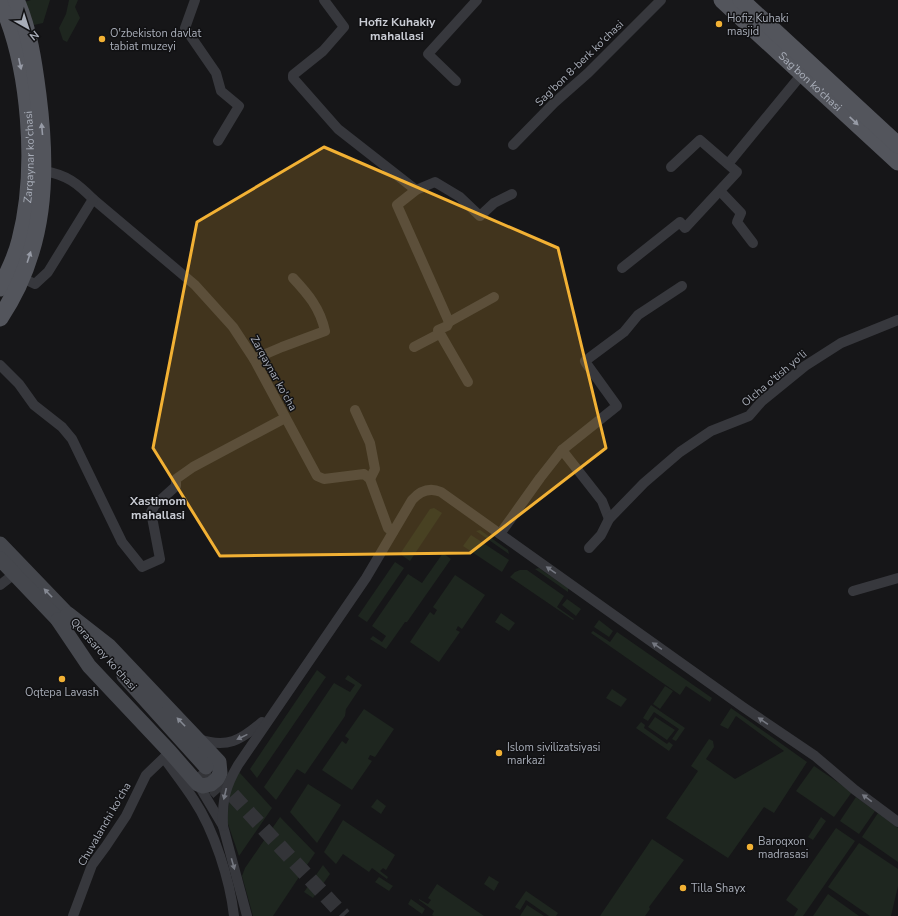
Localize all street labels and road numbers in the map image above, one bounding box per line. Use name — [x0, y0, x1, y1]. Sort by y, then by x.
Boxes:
street label: Sag'bon 8-berk ko'chasi — [532, 17, 627, 110]
street label: Sag’bon ko’chasi — [775, 49, 845, 115]
street label: Zarqaynar ko'chasi — [20, 110, 38, 204]
street label: Zarqaynar ko'cha — [247, 333, 301, 414]
street label: Olcha o'tish yo'li — [739, 347, 810, 410]
street label: Qorasaroy ko'chasi — [67, 615, 140, 694]
street label: Chuvalanchi ko'cha — [74, 780, 135, 869]

